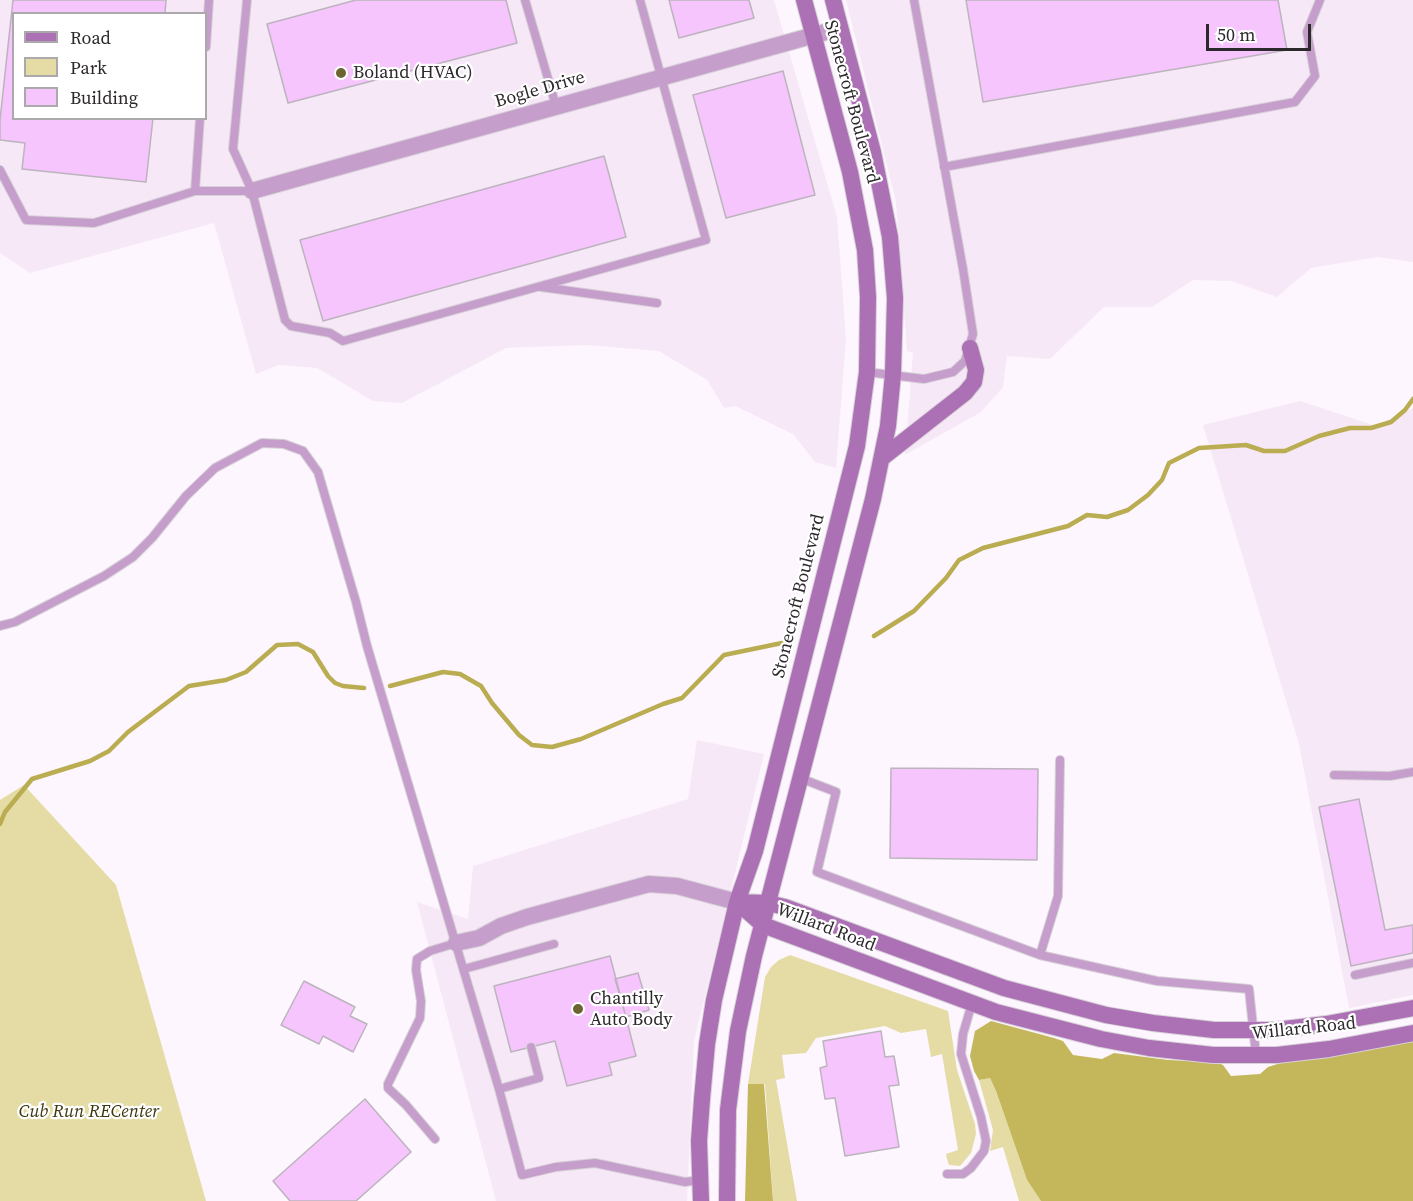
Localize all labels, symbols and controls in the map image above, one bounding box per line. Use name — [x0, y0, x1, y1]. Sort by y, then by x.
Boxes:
legend — [12, 12, 207, 120]
scale bar — [1209, 12, 1314, 50]
street label: Stonecroft Boulevard — [819, 18, 883, 186]
text: 50 m — [1217, 22, 1255, 47]
text: Road — [70, 25, 111, 50]
text: Park — [70, 55, 107, 80]
place label: Boland (HVAC) — [353, 62, 473, 84]
marker: Boland (HVAC) — [334, 66, 348, 80]
street label: Bogle Drive — [493, 67, 587, 113]
text: Building — [70, 85, 138, 110]
street label: Stonecroft Boulevard — [768, 512, 830, 680]
street label: Willard Road — [773, 899, 879, 957]
place label: Chantilly Auto Body — [590, 988, 672, 1030]
marker: Chantilly Auto Body — [571, 1002, 585, 1016]
street label: Willard Road — [1251, 1013, 1357, 1045]
park label: Cub Run RECenter — [19, 1101, 159, 1123]

